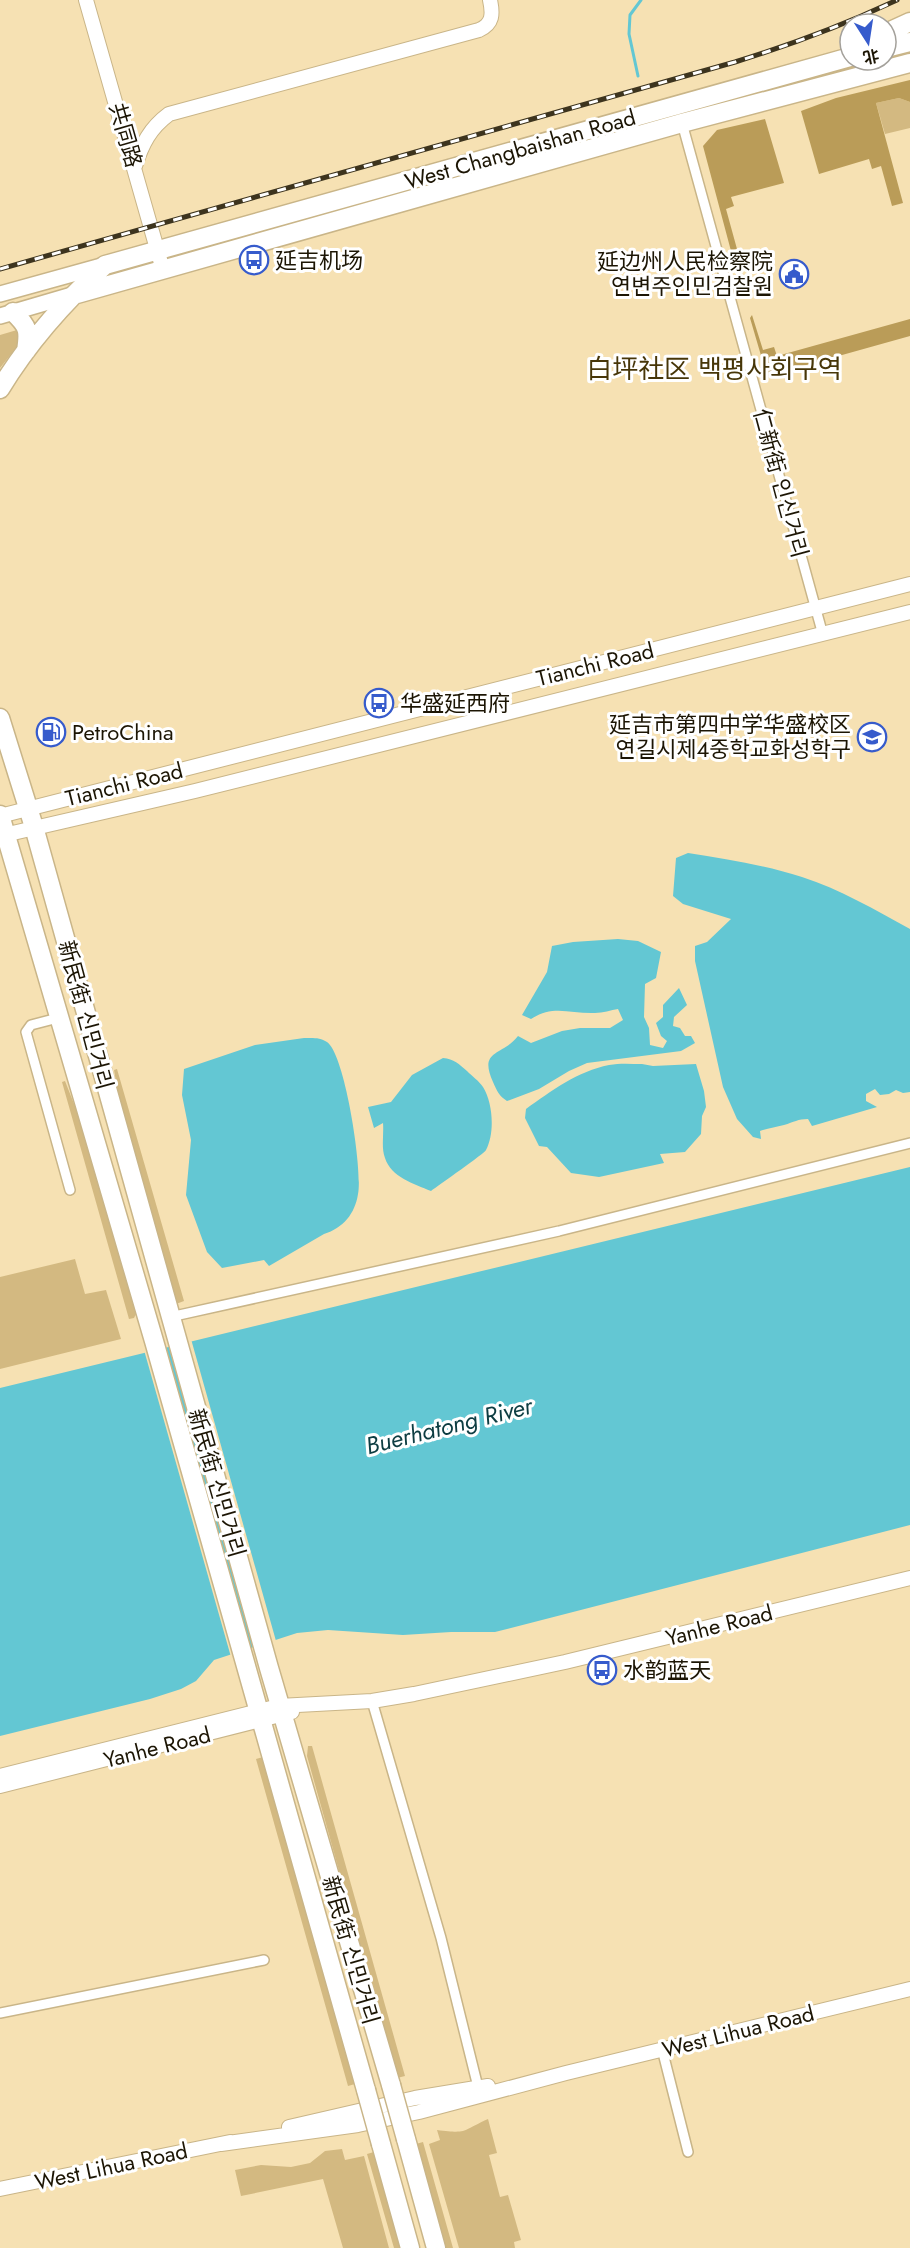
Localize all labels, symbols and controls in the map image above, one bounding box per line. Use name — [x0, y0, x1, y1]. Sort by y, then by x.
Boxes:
north arrow — [838, 12, 898, 72]
text: 北 — [861, 43, 881, 69]
street label: 共同路 — [102, 99, 150, 171]
street label: West Changbaishan Road — [401, 101, 639, 197]
bus stop icon: 延吉机场 — [238, 244, 270, 276]
place label: 延吉机场 — [275, 244, 363, 276]
place label: 延边州人民检察院 연변주인민검찰원 — [597, 245, 773, 302]
public building icon: 延边州人民检察院 연변주인민검찰원 — [778, 258, 810, 290]
district label: 白坪社区 백평사회구역 — [586, 350, 842, 388]
street label: 仁新街 인신거리 — [746, 405, 816, 561]
street label: Tianchi Road — [533, 634, 657, 694]
bus stop icon: 华盛延西府 — [363, 687, 395, 719]
place label: 华盛延西府 — [400, 687, 510, 719]
place label: 延吉市第四中学华盛校区 연길시제4중학교화성학구 — [609, 708, 851, 765]
fuel station icon: PetroChina — [35, 716, 67, 748]
place label: PetroChina — [72, 716, 174, 748]
school or university icon: 延吉市第四中学华盛校区 연길시제4중학교화성학구 — [856, 721, 888, 753]
street label: Tianchi Road — [62, 754, 186, 814]
street label: 新民街 신민거리 — [51, 937, 121, 1093]
water label: Buerhatong River — [362, 1387, 538, 1463]
street label: 新民街 신민거리 — [180, 1405, 254, 1561]
street label: Yanhe Road — [662, 1596, 776, 1654]
bus stop icon: 水韵蓝天 — [586, 1654, 618, 1686]
place label: 水韵蓝天 — [623, 1654, 711, 1686]
street label: Yanhe Road — [100, 1718, 214, 1776]
street label: 新民街 신민거리 — [314, 1872, 388, 2028]
street label: West Lihua Road — [659, 1997, 817, 2065]
street label: West Lihua Road — [32, 2134, 190, 2198]

